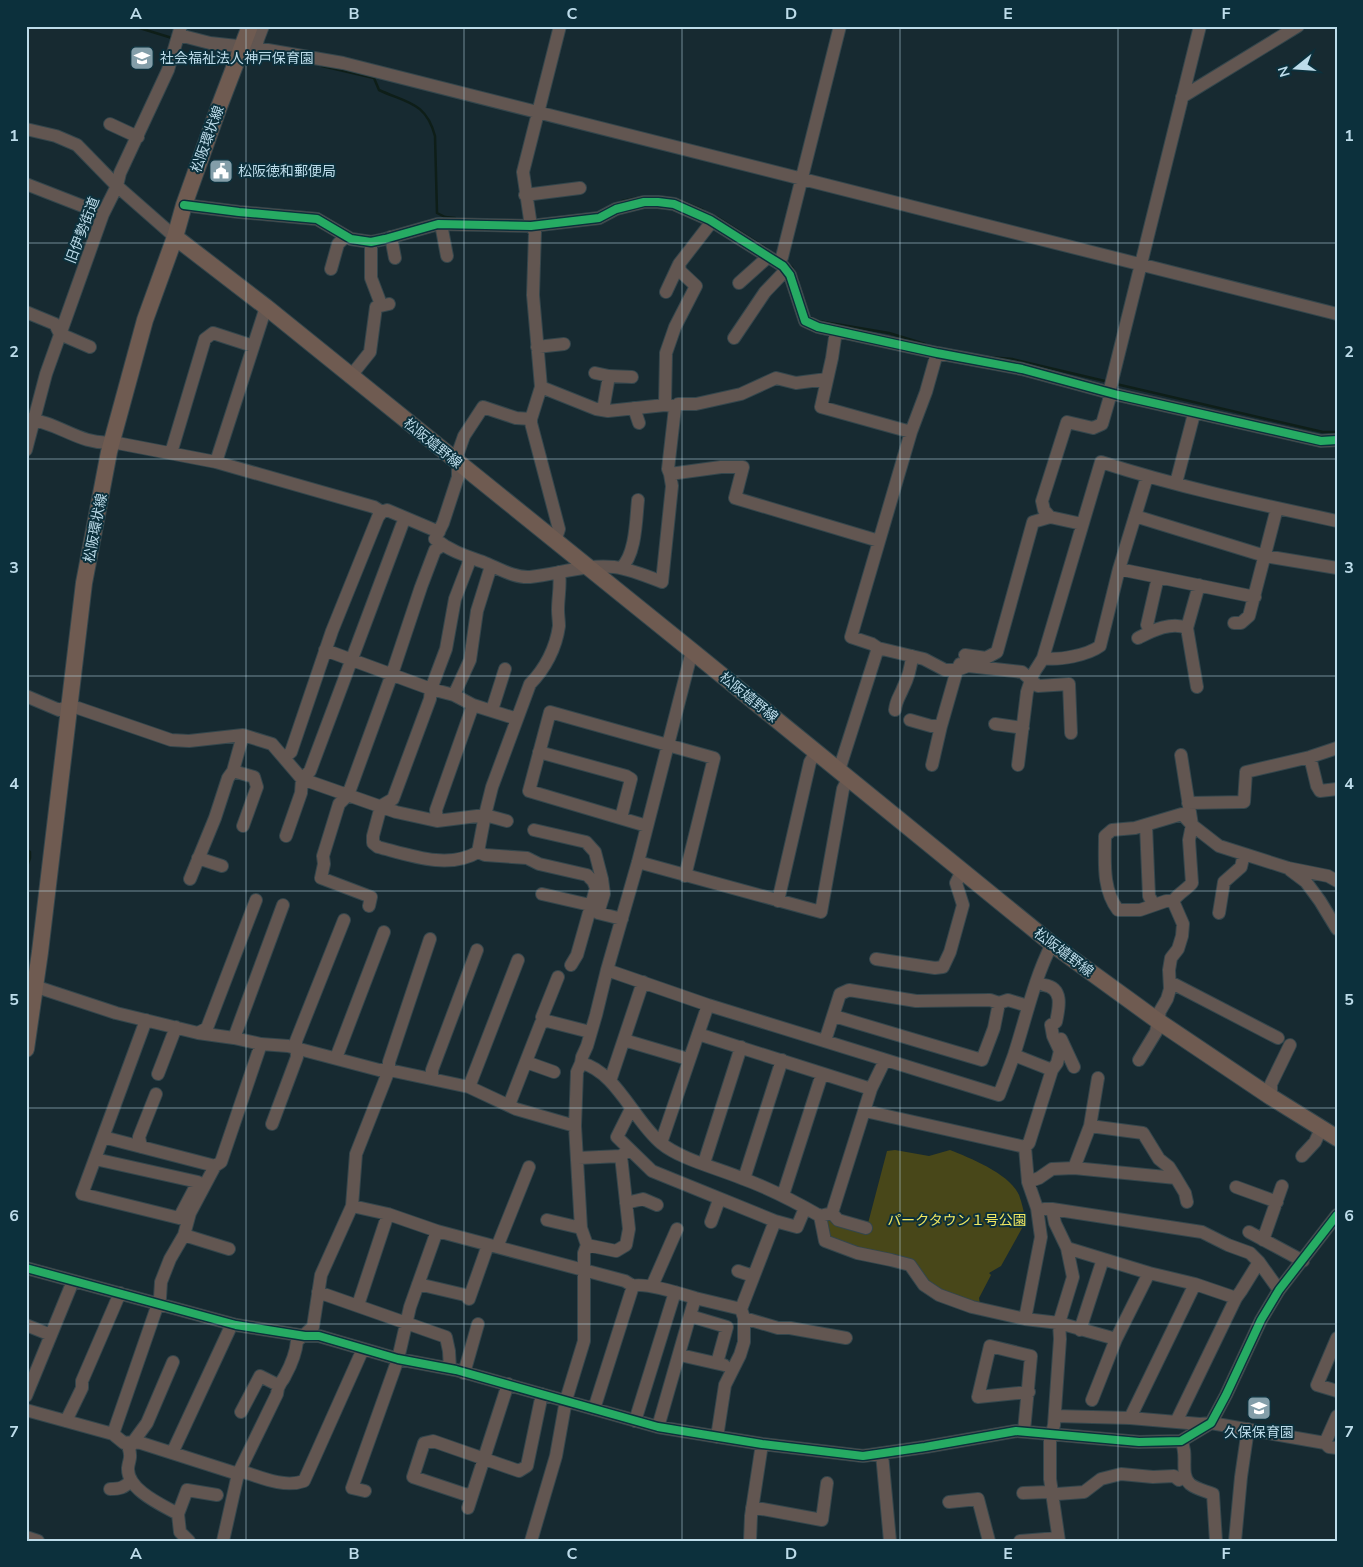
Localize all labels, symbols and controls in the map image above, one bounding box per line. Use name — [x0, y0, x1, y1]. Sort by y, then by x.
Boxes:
text: A — [130, 3, 142, 25]
text: B — [348, 3, 360, 25]
text: C — [567, 3, 578, 25]
text: D — [785, 3, 797, 25]
text: E — [1003, 3, 1013, 25]
text: F — [1222, 3, 1231, 25]
north arrow — [1270, 42, 1320, 92]
school or university icon: 社会福祉法人神戸保育園 — [129, 45, 155, 71]
place label: 社会福祉法人神戸保育園 — [160, 49, 314, 68]
text: N — [1273, 64, 1295, 79]
street label: 松阪環状線 — [187, 103, 228, 175]
text: 1 — [9, 125, 19, 147]
text: 1 — [1344, 125, 1354, 147]
public building icon: 松阪徳和郵便局 — [208, 158, 234, 184]
place label: 松阪徳和郵便局 — [238, 162, 336, 181]
street label: 旧伊勢街道 — [61, 194, 104, 266]
text: 2 — [9, 341, 19, 363]
text: 2 — [1344, 341, 1354, 363]
street label: 松阪嬉野線 — [400, 414, 466, 473]
street label: 松阪環状線 — [79, 492, 111, 564]
text: 3 — [9, 557, 19, 579]
text: 3 — [1344, 557, 1354, 579]
street label: 松阪嬉野線 — [716, 668, 782, 727]
text: 4 — [9, 773, 19, 795]
text: 4 — [1344, 773, 1354, 795]
street label: 松阪嬉野線 — [1030, 924, 1097, 981]
text: 5 — [9, 989, 19, 1011]
text: 5 — [1344, 989, 1354, 1011]
text: 6 — [9, 1205, 19, 1227]
text: 6 — [1344, 1205, 1354, 1227]
park label: パークタウン１号公園 — [887, 1211, 1027, 1230]
school or university icon: 久保保育園 — [1246, 1395, 1272, 1421]
text: 7 — [9, 1421, 19, 1443]
text: 7 — [1344, 1421, 1354, 1443]
place label: 久保保育園 — [1224, 1423, 1294, 1442]
text: A — [130, 1543, 142, 1565]
text: B — [348, 1543, 360, 1565]
text: C — [567, 1543, 578, 1565]
text: D — [785, 1543, 797, 1565]
text: E — [1003, 1543, 1013, 1565]
text: F — [1222, 1543, 1231, 1565]

